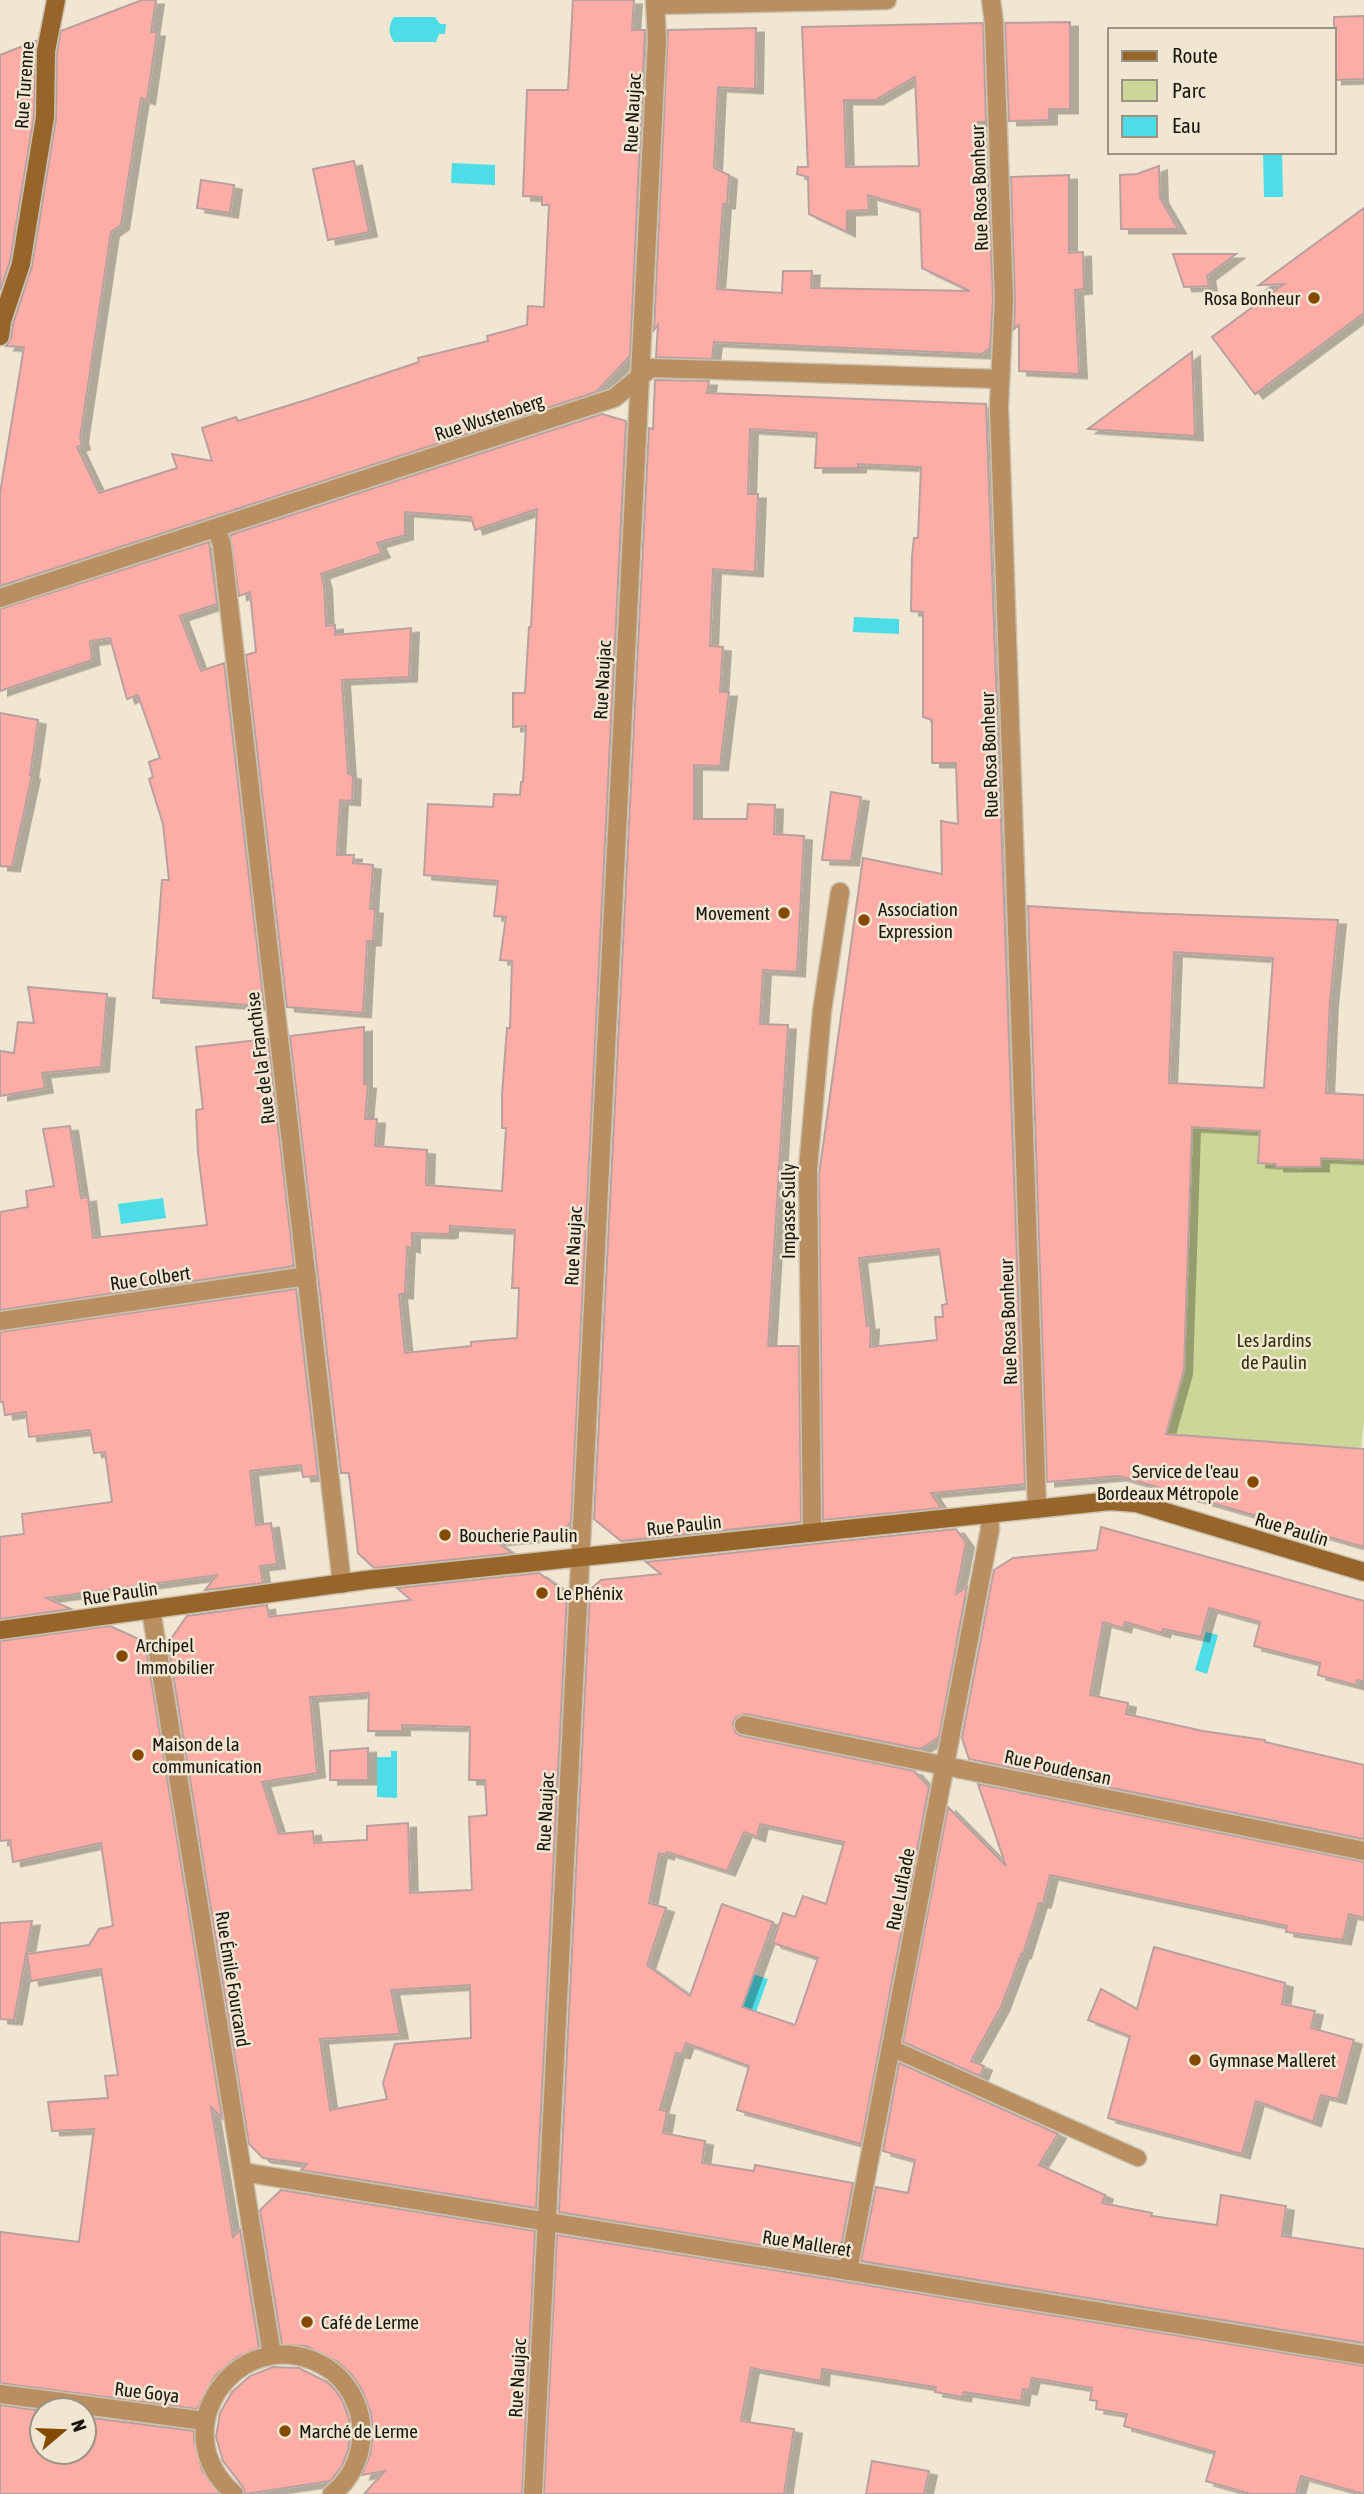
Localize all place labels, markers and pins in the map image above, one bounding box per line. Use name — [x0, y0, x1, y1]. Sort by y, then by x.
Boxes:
place label: Rosa Bonheur — [1204, 287, 1300, 309]
marker: Rosa Bonheur — [1306, 290, 1322, 306]
place label: Association Expression — [878, 898, 958, 942]
place label: Movement — [695, 902, 770, 924]
marker: Movement — [776, 905, 792, 921]
marker: Association Expression — [856, 912, 872, 928]
place label: Service de l'eau Bordeaux Métropole — [1097, 1460, 1239, 1504]
marker: Service de l'eau Bordeaux Métropole — [1245, 1474, 1261, 1490]
place label: Boucherie Paulin — [459, 1524, 578, 1546]
marker: Boucherie Paulin — [437, 1527, 453, 1543]
place label: Le Phénix — [556, 1582, 623, 1604]
marker: Le Phénix — [534, 1585, 550, 1601]
place label: Archipel Immobilier — [136, 1634, 215, 1678]
marker: Archipel Immobilier — [114, 1648, 130, 1664]
place label: Maison de la communication — [152, 1733, 262, 1777]
marker: Maison de la communication — [130, 1747, 146, 1763]
place label: Gymnase Malleret — [1209, 2049, 1336, 2071]
marker: Gymnase Malleret — [1187, 2052, 1203, 2068]
place label: Café de Lerme — [321, 2311, 419, 2333]
marker: Café de Lerme — [299, 2314, 315, 2330]
place label: Marché de Lerme — [299, 2420, 418, 2442]
marker: Marché de Lerme — [277, 2423, 293, 2439]

